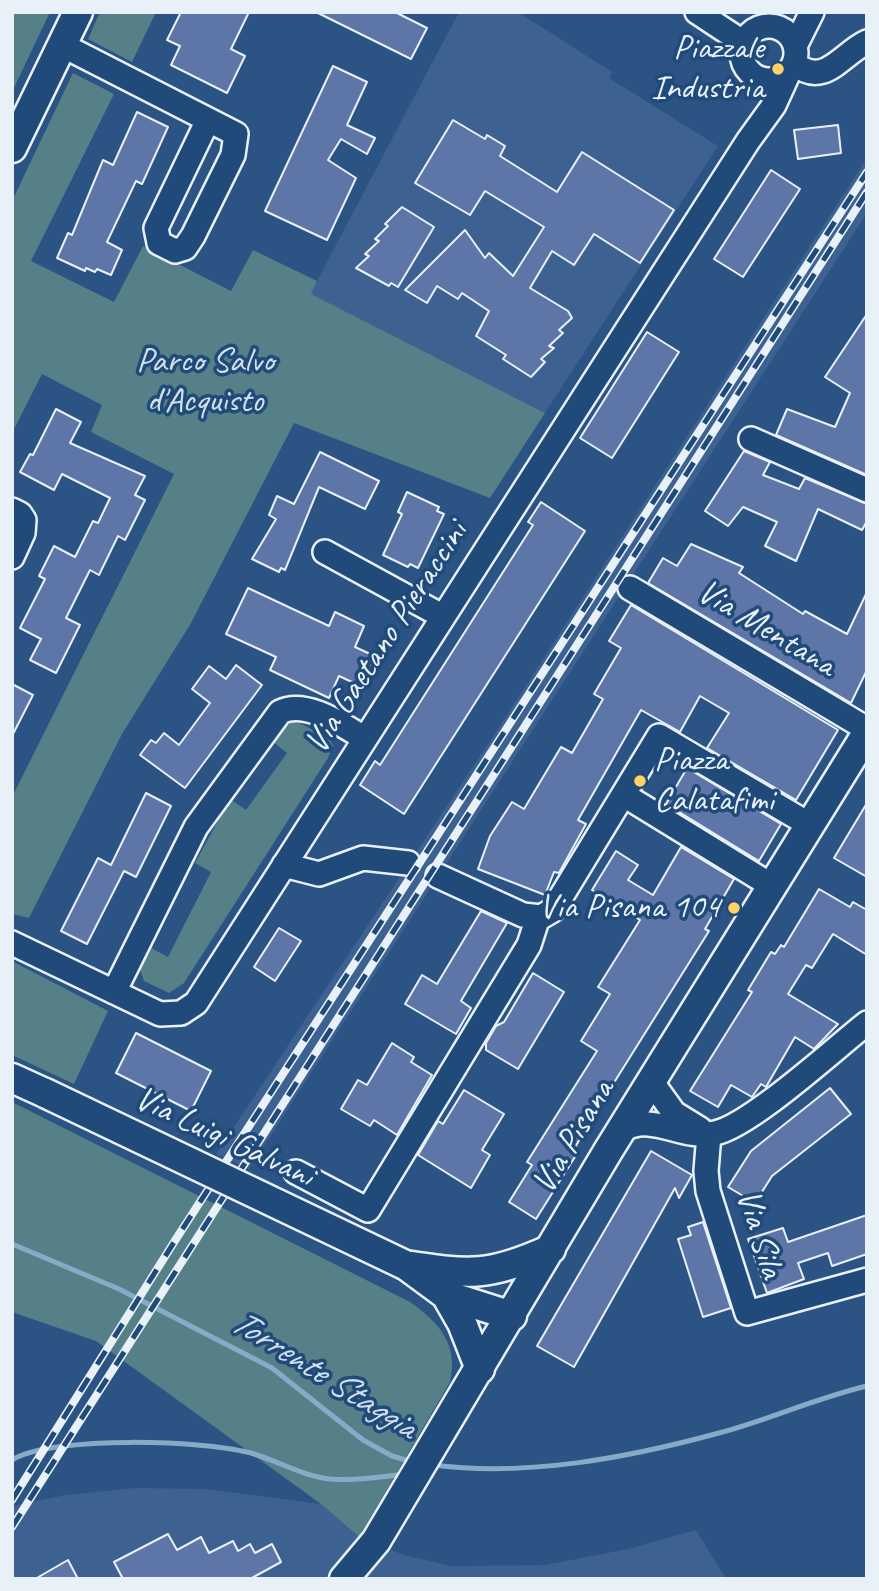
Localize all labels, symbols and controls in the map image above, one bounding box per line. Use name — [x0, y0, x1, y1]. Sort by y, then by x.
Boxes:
place label: Piazzale Industria — [651, 28, 764, 110]
marker: Piazzale Industria — [770, 61, 786, 77]
park label: Parco Salvo d'Acquisto — [136, 341, 274, 423]
street label: Via Gaetano Pieraccini — [296, 514, 478, 762]
street label: Via Mentana — [689, 571, 843, 687]
place label: Piazza Calatafimi — [654, 740, 774, 822]
marker: Piazza Calatafimi — [632, 773, 648, 789]
place label: Via Pisana 104 — [539, 887, 720, 929]
marker: Via Pisana 104 — [726, 900, 742, 916]
street label: Via Pisana — [524, 1072, 624, 1202]
street label: Via Luigi Galvani — [128, 1078, 320, 1198]
street label: Via Sila — [726, 1185, 792, 1283]
water label: Torrente Staggia — [222, 1300, 424, 1450]

